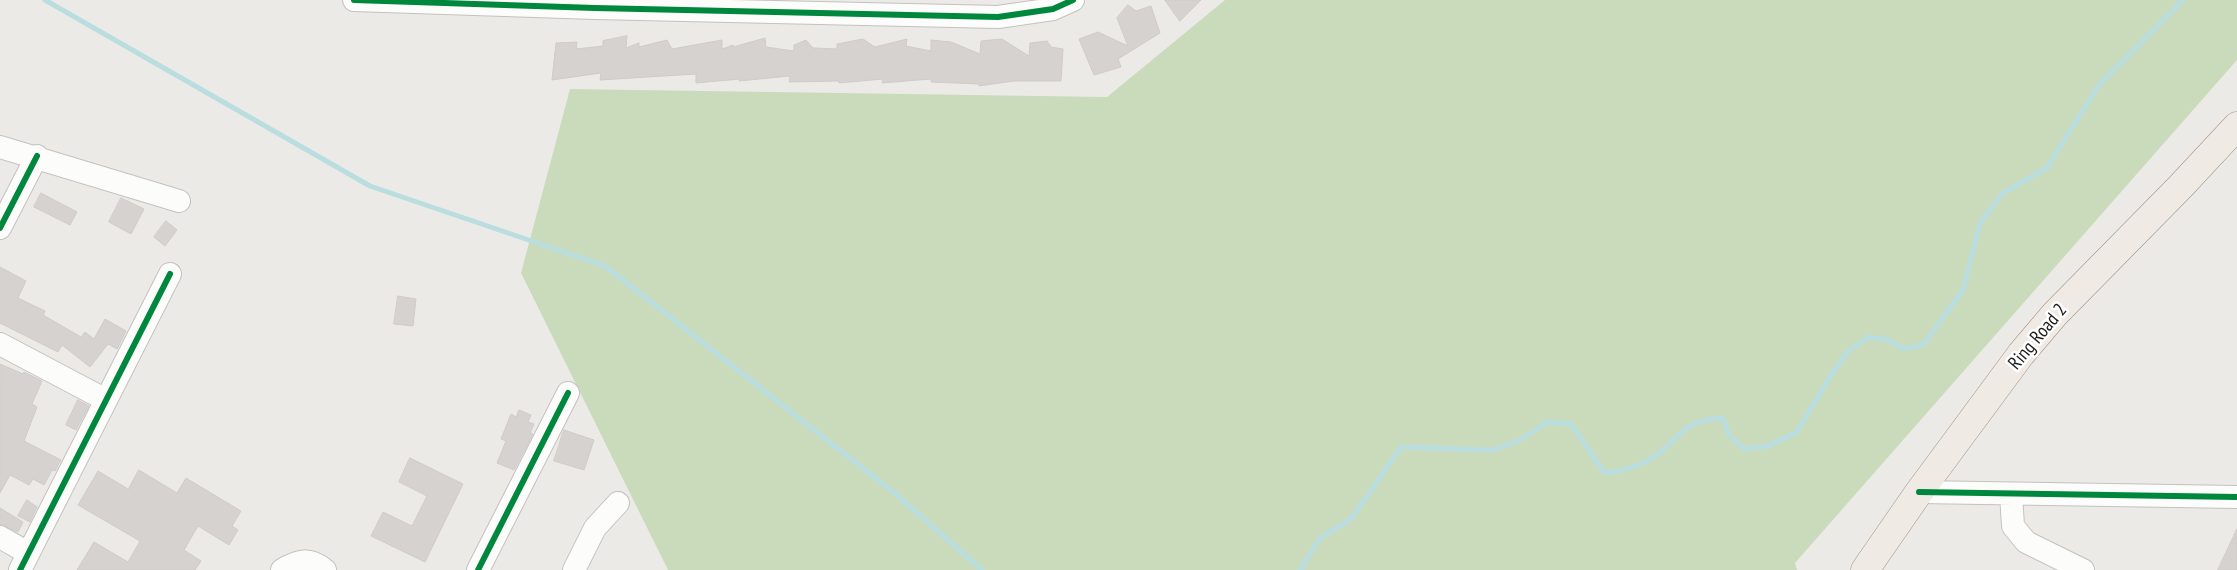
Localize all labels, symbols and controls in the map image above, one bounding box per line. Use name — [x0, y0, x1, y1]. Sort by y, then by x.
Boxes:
street label: Ring Road 2 — [2004, 299, 2072, 375]

